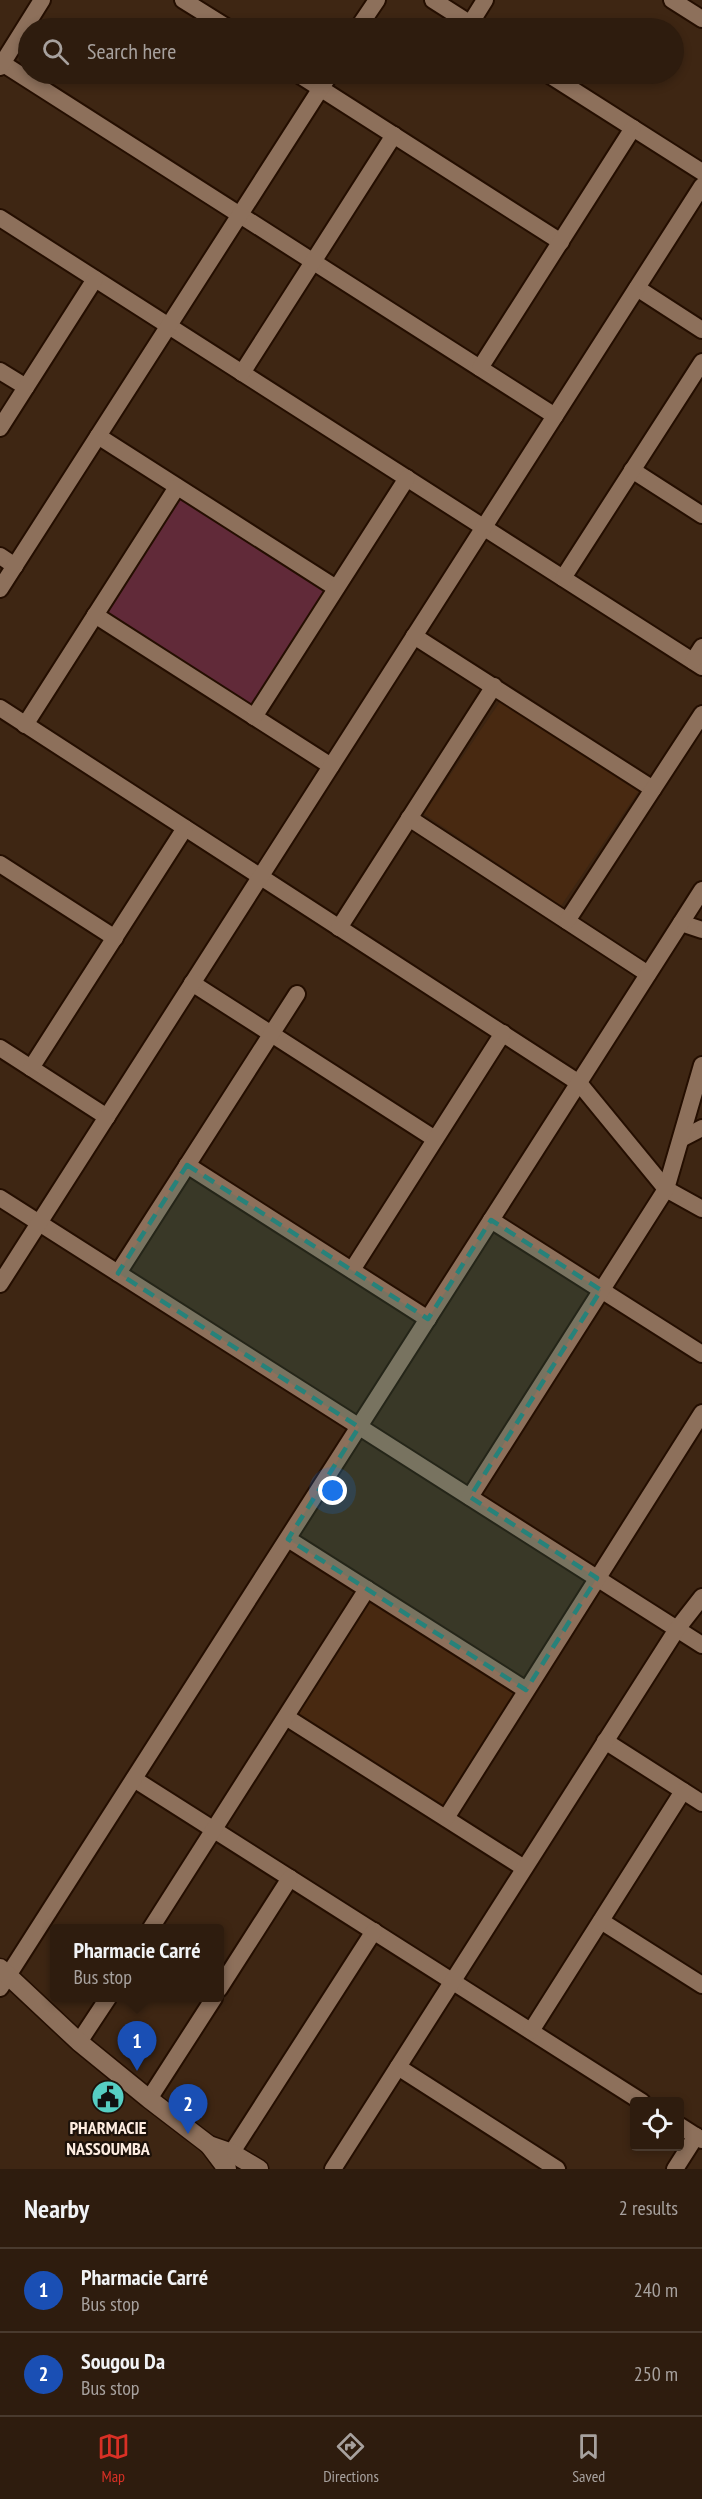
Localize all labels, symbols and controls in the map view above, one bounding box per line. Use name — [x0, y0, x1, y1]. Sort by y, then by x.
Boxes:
search box — [18, 18, 684, 84]
icon: search — [39, 35, 72, 68]
text: Search here — [87, 37, 176, 65]
your location — [318, 1476, 347, 1505]
popup — [50, 1924, 224, 2002]
text: Pharmacie Carré — [73, 1936, 201, 1964]
text: Bus stop — [73, 1964, 132, 1990]
pin: 1 — [118, 2022, 156, 2071]
public building icon: PHARMACIE NASSOUMBA — [90, 2079, 126, 2115]
pin: 2 — [168, 2084, 207, 2134]
map controls — [630, 2097, 684, 2151]
button: locate — [630, 2097, 684, 2151]
place label: PHARMACIE NASSOUMBA — [66, 2116, 151, 2160]
text: Nearby — [24, 2192, 89, 2225]
text: 2 results — [619, 2195, 678, 2221]
text: Pharmacie Carré — [81, 2263, 208, 2291]
text: 1 — [39, 2277, 48, 2303]
text: 240 m — [634, 2277, 678, 2303]
text: Bus stop — [81, 2291, 140, 2317]
text: Sougou Da — [81, 2347, 165, 2375]
text: 2 — [39, 2361, 48, 2387]
text: 250 m — [634, 2361, 678, 2387]
text: Bus stop — [81, 2375, 140, 2401]
tab: Map — [97, 2430, 130, 2486]
tab: Directions — [323, 2430, 379, 2486]
tab: Saved — [572, 2430, 605, 2486]

